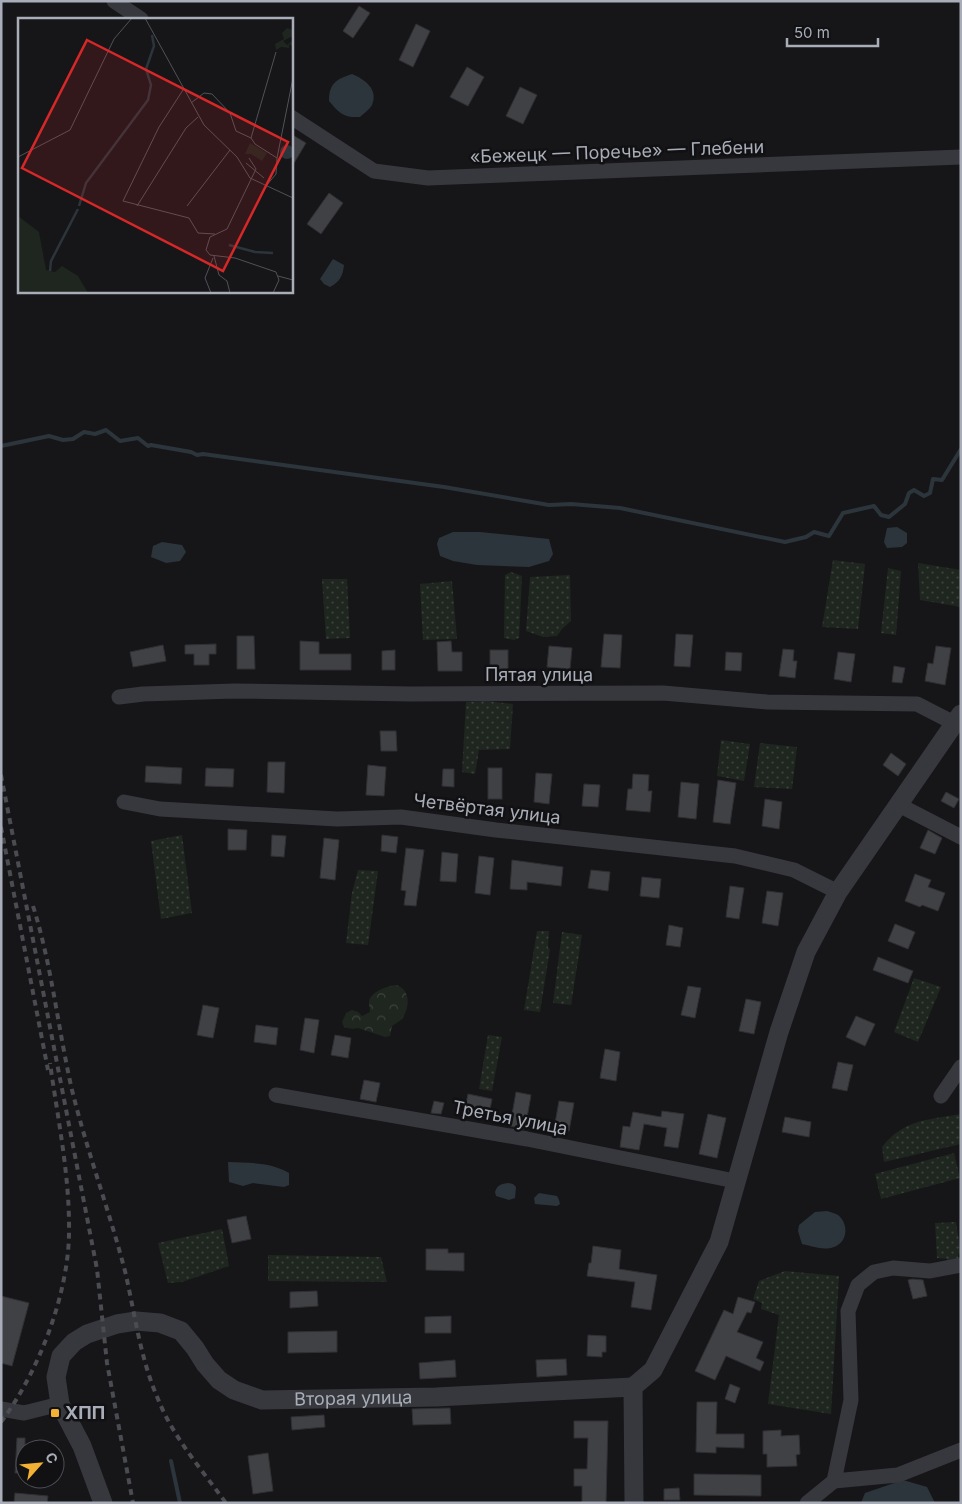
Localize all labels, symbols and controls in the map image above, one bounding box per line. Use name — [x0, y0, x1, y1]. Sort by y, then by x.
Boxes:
scale bar — [787, 15, 878, 47]
inset map — [18, 18, 292, 292]
text: 50 m — [794, 23, 830, 42]
street label: «Бежецк — Поречье» — Глебени — [469, 136, 765, 167]
street label: Пятая улица — [485, 664, 593, 685]
street label: Четвёртая улица — [412, 789, 562, 828]
street label: Третья улица — [451, 1096, 570, 1139]
street label: Вторая улица — [294, 1386, 413, 1409]
place label: ХПП — [65, 1402, 105, 1423]
marker: ХПП — [49, 1407, 61, 1419]
north arrow — [15, 1439, 65, 1489]
text: С — [42, 1449, 62, 1466]

